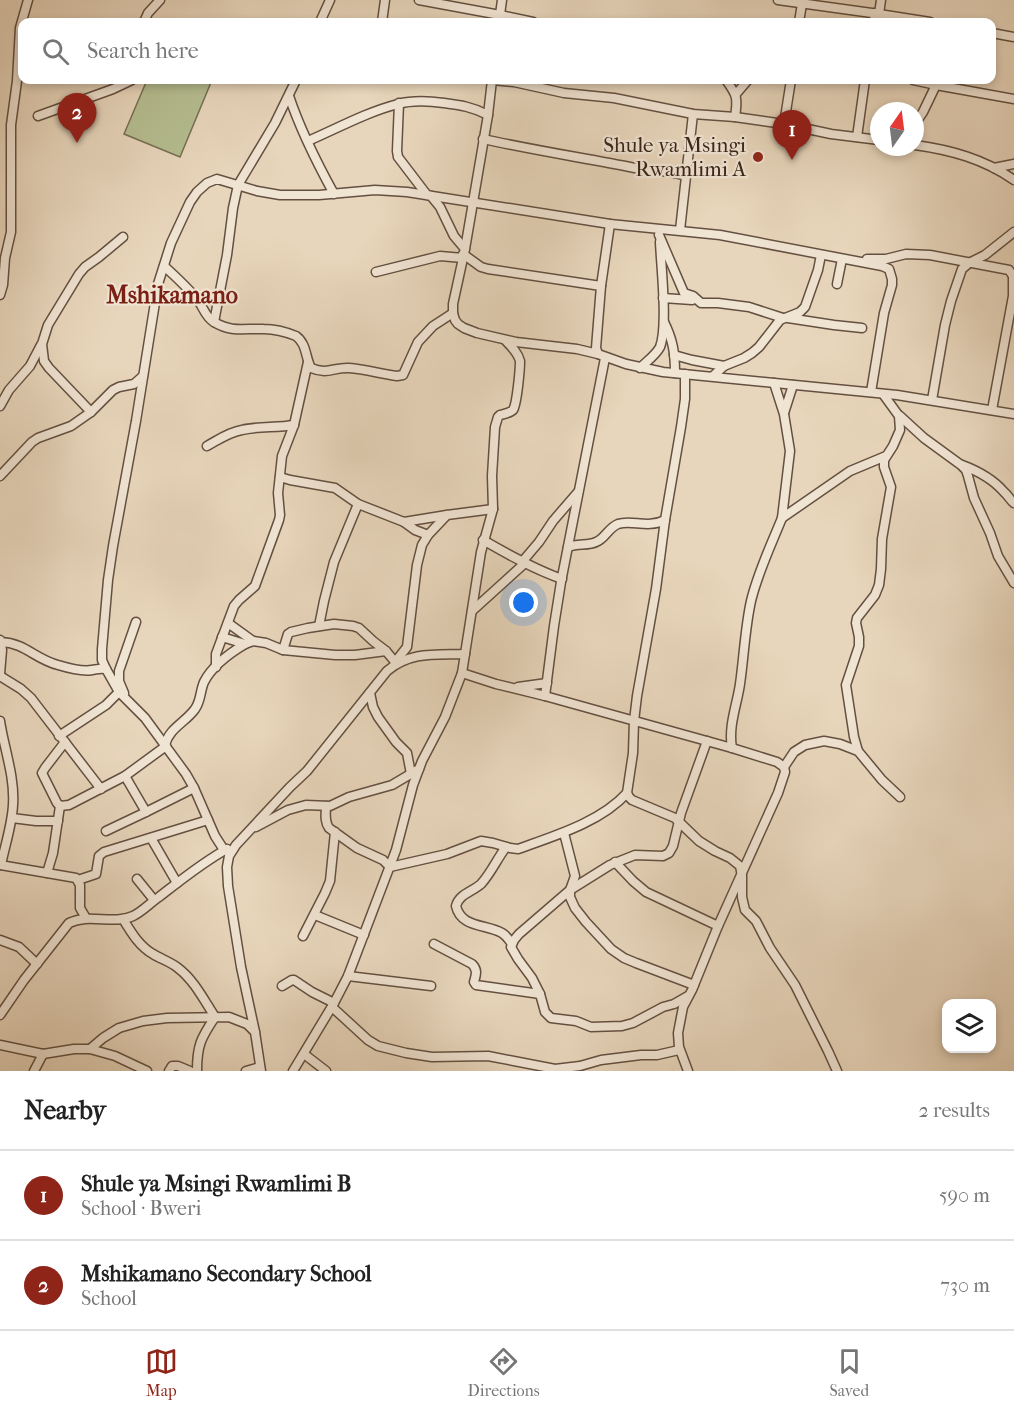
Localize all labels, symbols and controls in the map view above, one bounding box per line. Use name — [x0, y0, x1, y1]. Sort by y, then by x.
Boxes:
search box — [18, 18, 996, 84]
icon: search — [39, 35, 72, 68]
text: Search here — [87, 38, 199, 64]
pin: 2 — [58, 94, 97, 143]
north arrow — [870, 102, 924, 156]
pin: 1 — [772, 110, 812, 160]
place label: Shule ya Msingi Rwamlimi A — [603, 133, 746, 181]
marker: Shule ya Msingi Rwamlimi A — [751, 150, 765, 164]
district label: Mshikamano — [106, 281, 238, 309]
your location — [509, 588, 538, 617]
map controls — [942, 999, 996, 1053]
button: layers — [942, 999, 996, 1053]
text: Nearby — [24, 1095, 106, 1126]
text: 2 results — [919, 1099, 990, 1122]
text: Shule ya Msingi Rwamlimi B — [81, 1171, 351, 1197]
text: 1 — [40, 1184, 47, 1207]
text: 590 m — [939, 1184, 990, 1207]
text: School · Bweri — [81, 1197, 201, 1220]
text: Mshikamano Secondary School — [81, 1261, 371, 1287]
text: 2 — [38, 1274, 49, 1297]
text: 730 m — [940, 1274, 990, 1297]
text: School — [81, 1287, 137, 1310]
tab: Map — [145, 1345, 178, 1400]
tab: Directions — [468, 1345, 540, 1400]
tab: Saved — [829, 1345, 869, 1400]

